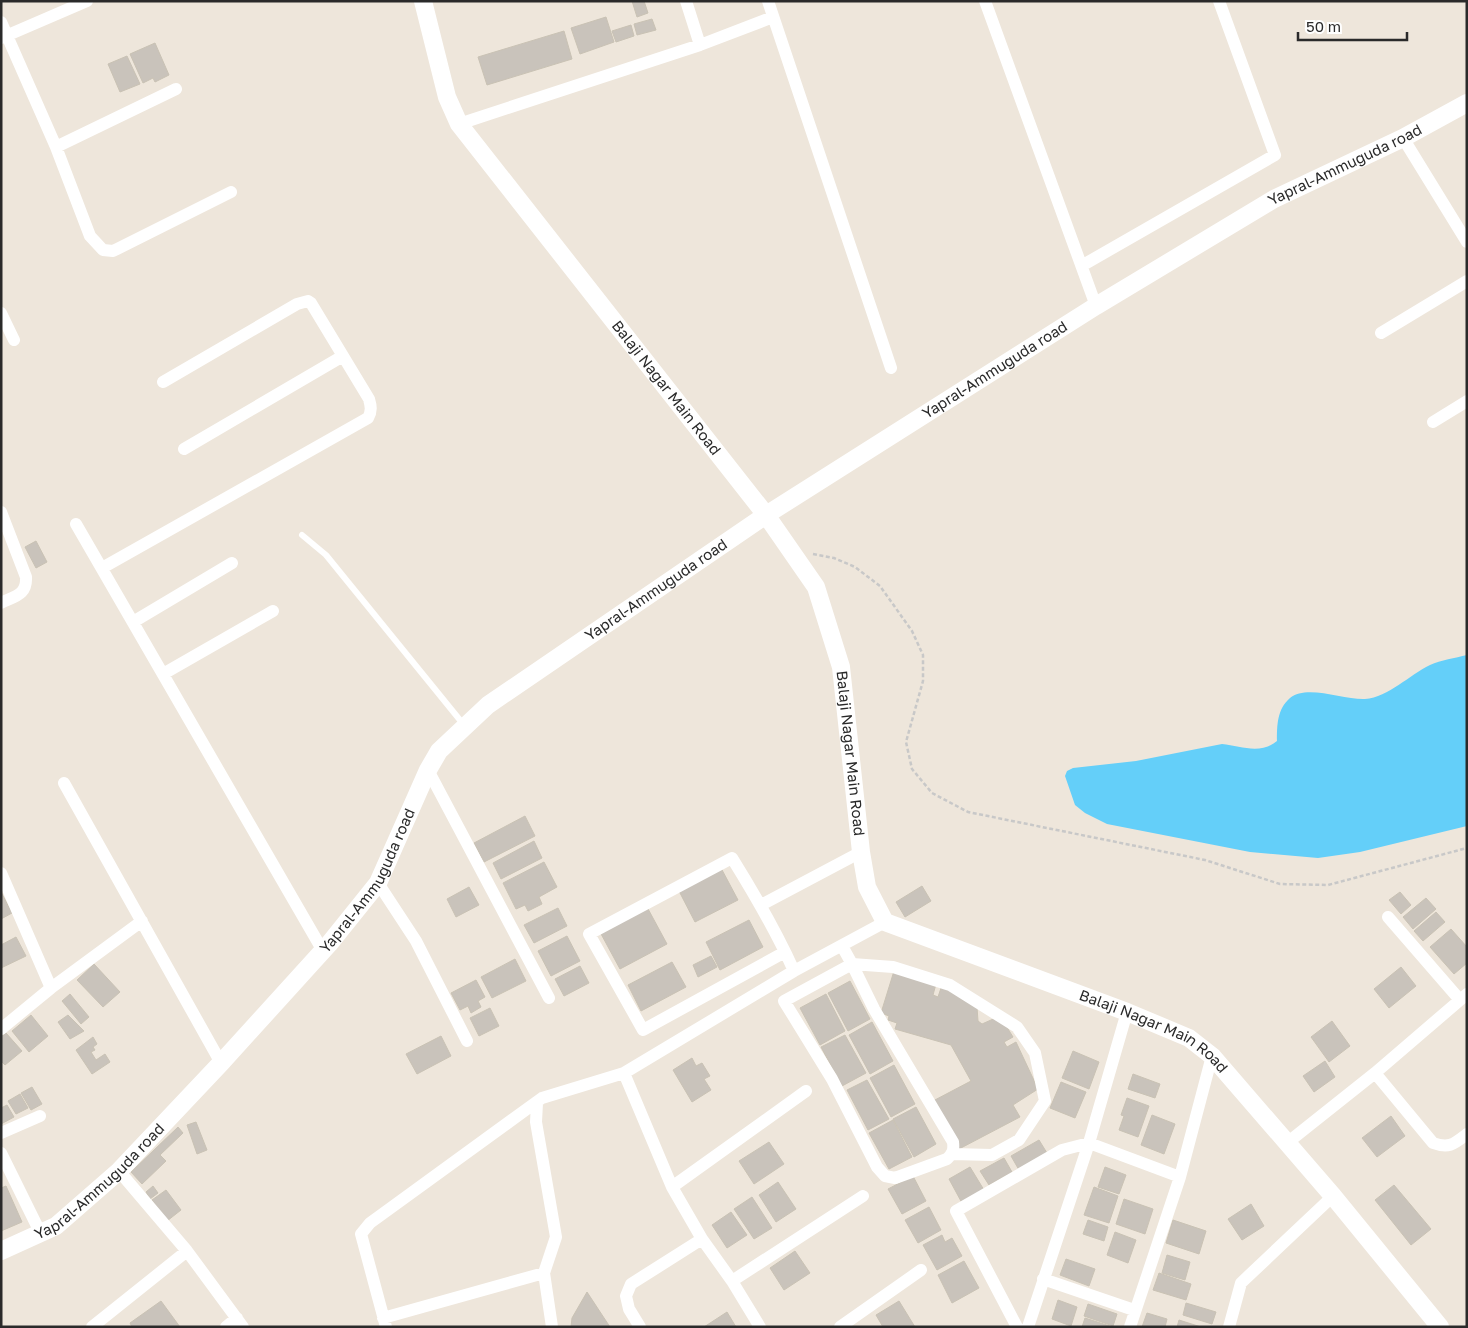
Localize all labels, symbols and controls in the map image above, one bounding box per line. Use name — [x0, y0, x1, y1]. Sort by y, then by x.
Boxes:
scale bar — [1298, 10, 1407, 42]
text: 50 m — [1306, 17, 1341, 35]
street label: Yapral-Ammuguda road — [1264, 120, 1424, 209]
street label: Balaji Nagar Main Road — [609, 316, 725, 458]
street label: Yapral-Ammuguda road — [919, 317, 1070, 422]
street label: Yapral-Ammuguda road — [581, 534, 730, 644]
street label: Balaji Nagar Main Road — [833, 670, 869, 837]
street label: Yapral-Ammuguda road — [315, 805, 418, 956]
street label: Balaji Nagar Main Road — [1077, 985, 1232, 1076]
street label: Yapral-Ammuguda road — [31, 1119, 167, 1243]

